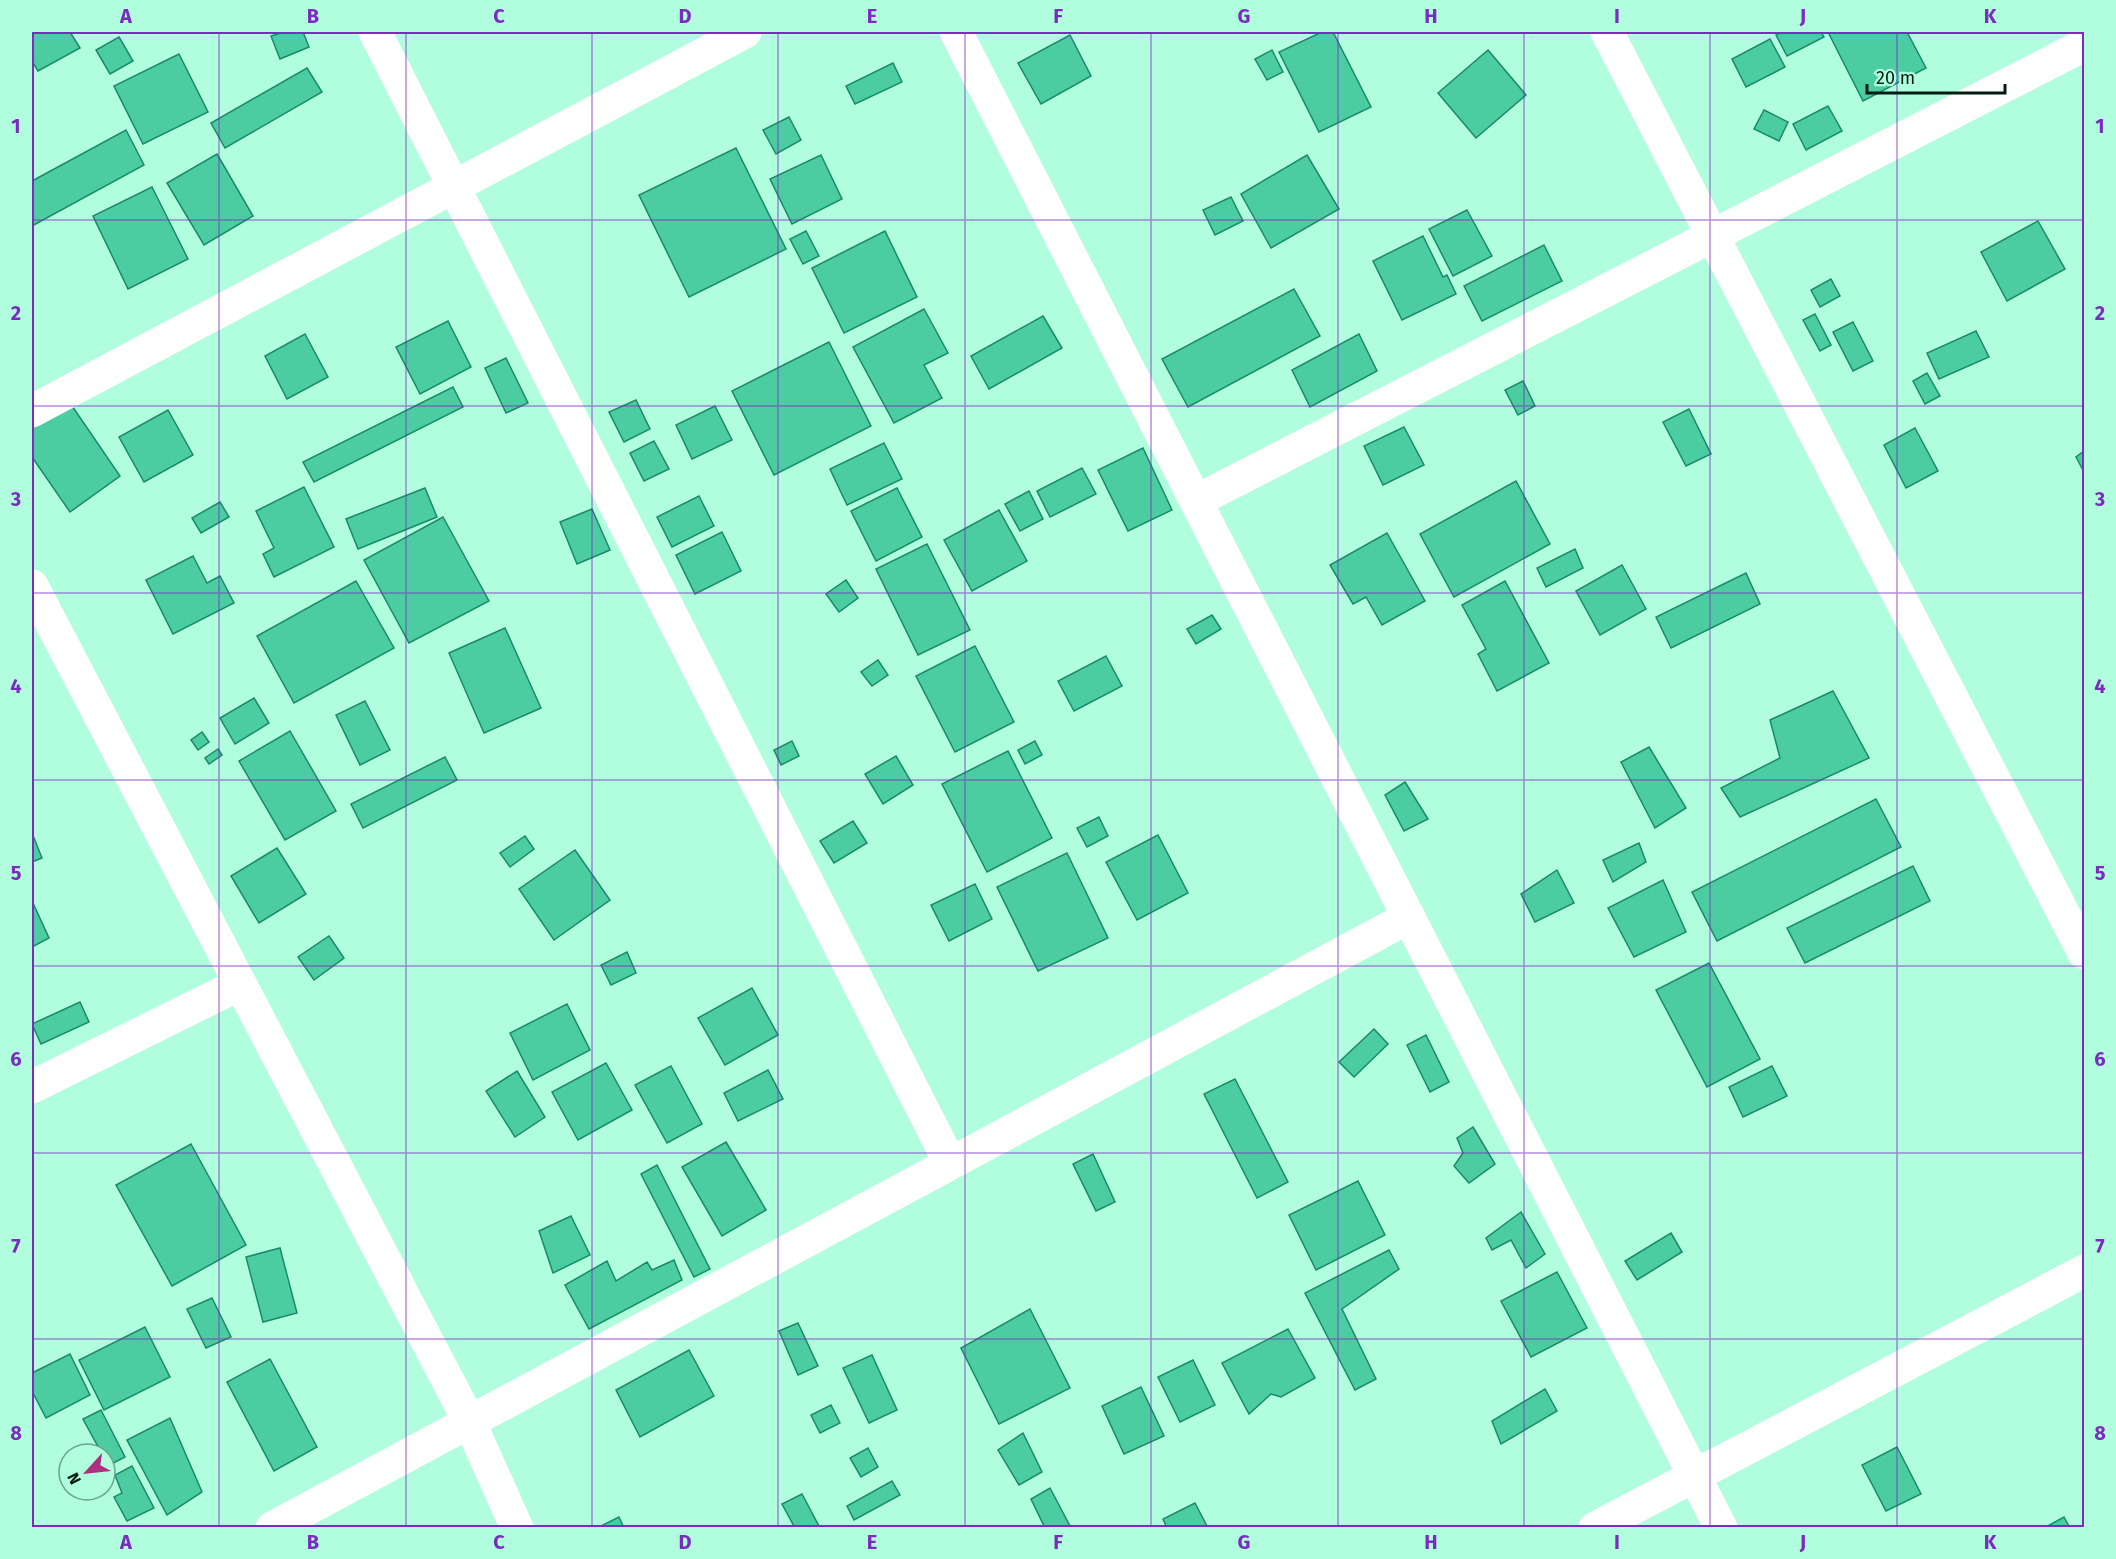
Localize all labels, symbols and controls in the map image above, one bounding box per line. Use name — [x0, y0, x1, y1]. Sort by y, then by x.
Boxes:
text: A — [119, 4, 133, 28]
text: B — [307, 4, 319, 28]
text: C — [493, 4, 505, 28]
text: D — [678, 4, 692, 28]
text: E — [867, 4, 877, 28]
text: F — [1053, 4, 1063, 28]
text: G — [1238, 4, 1250, 28]
text: H — [1424, 4, 1438, 28]
text: I — [1614, 4, 1620, 28]
text: J — [1799, 4, 1806, 28]
text: K — [1984, 4, 1997, 28]
scale bar — [1867, 57, 2005, 95]
text: 20 m — [1876, 67, 1915, 89]
text: 1 — [11, 114, 21, 138]
text: 1 — [2095, 114, 2105, 138]
text: 2 — [11, 301, 21, 325]
text: 2 — [2095, 301, 2105, 325]
text: 3 — [10, 487, 21, 511]
text: 3 — [2094, 487, 2105, 511]
text: 4 — [10, 674, 22, 698]
text: 4 — [2094, 674, 2106, 698]
text: 5 — [11, 861, 22, 885]
text: 5 — [2095, 861, 2106, 885]
text: 6 — [10, 1047, 22, 1071]
text: 6 — [2094, 1047, 2106, 1071]
text: 7 — [11, 1234, 21, 1258]
text: 7 — [2095, 1234, 2105, 1258]
text: 8 — [10, 1421, 22, 1445]
text: 8 — [2094, 1421, 2106, 1445]
north arrow — [57, 1442, 117, 1502]
text: N — [63, 1470, 85, 1488]
text: A — [119, 1530, 133, 1554]
text: B — [307, 1530, 319, 1554]
text: C — [493, 1530, 505, 1554]
text: D — [678, 1530, 692, 1554]
text: E — [867, 1530, 877, 1554]
text: F — [1053, 1530, 1063, 1554]
text: G — [1238, 1530, 1250, 1554]
text: H — [1424, 1530, 1438, 1554]
text: I — [1614, 1530, 1620, 1554]
text: J — [1799, 1530, 1806, 1554]
text: K — [1984, 1530, 1997, 1554]

